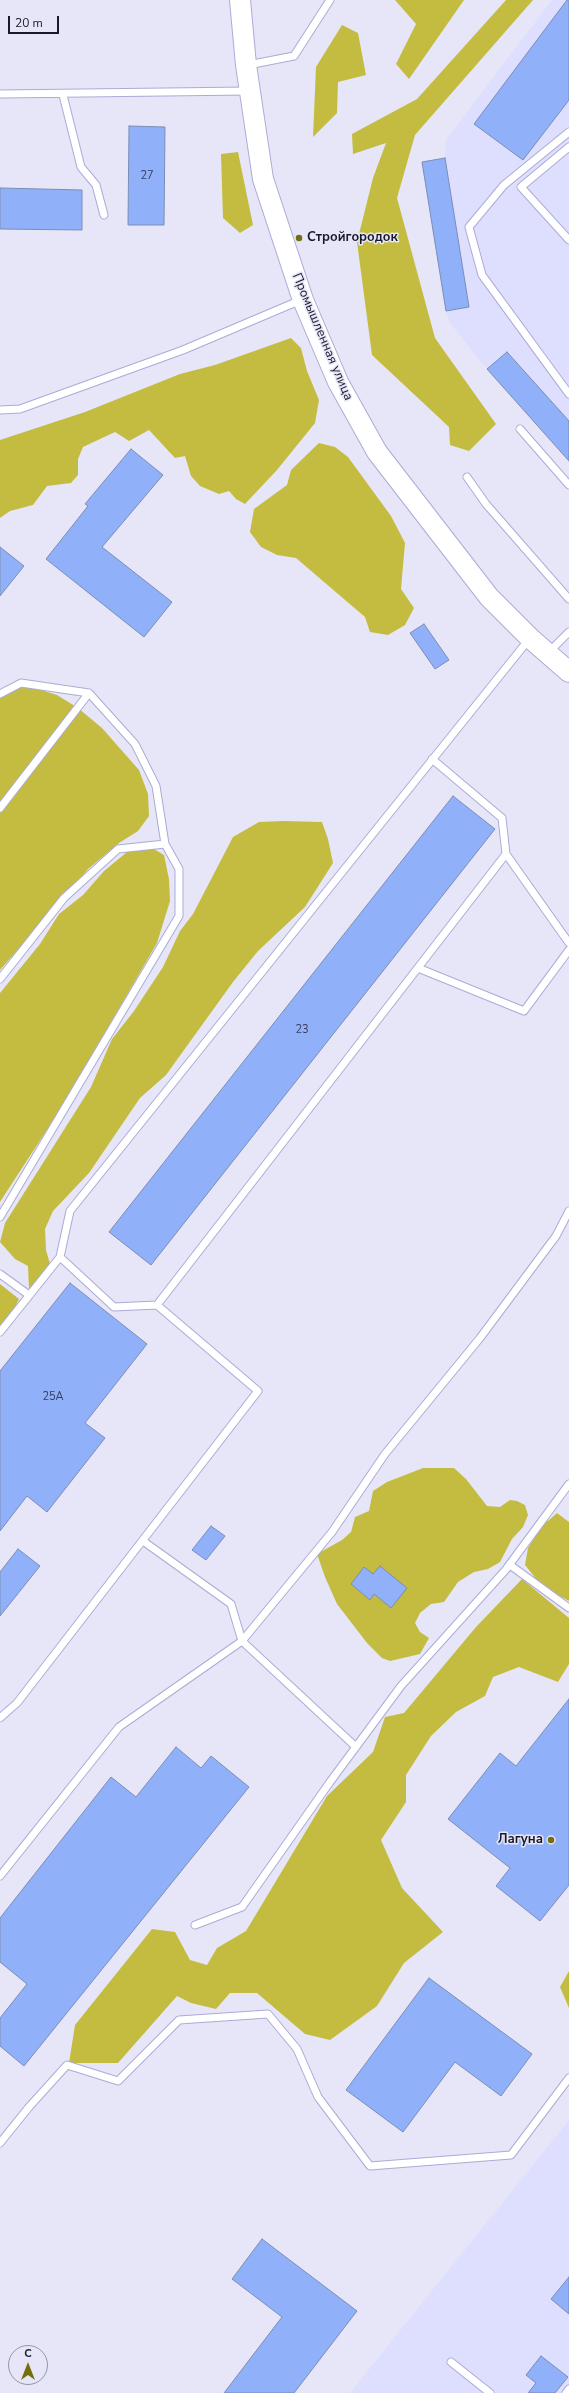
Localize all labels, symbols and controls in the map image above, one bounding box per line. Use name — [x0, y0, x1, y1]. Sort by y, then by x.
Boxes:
scale bar — [10, 8, 61, 34]
text: 20 m — [15, 15, 43, 31]
house number: 27 — [140, 169, 154, 183]
place label: Стройгородок — [307, 230, 398, 246]
marker: Стройгородок — [294, 233, 304, 243]
street label: Промышленная улица — [288, 271, 356, 403]
house number: 23 — [295, 1023, 309, 1037]
house number: 25А — [42, 1390, 64, 1404]
place label: Лагуна — [498, 1832, 543, 1848]
marker: Лагуна — [546, 1835, 556, 1845]
north arrow — [8, 2345, 48, 2385]
text: С — [24, 2346, 32, 2361]

